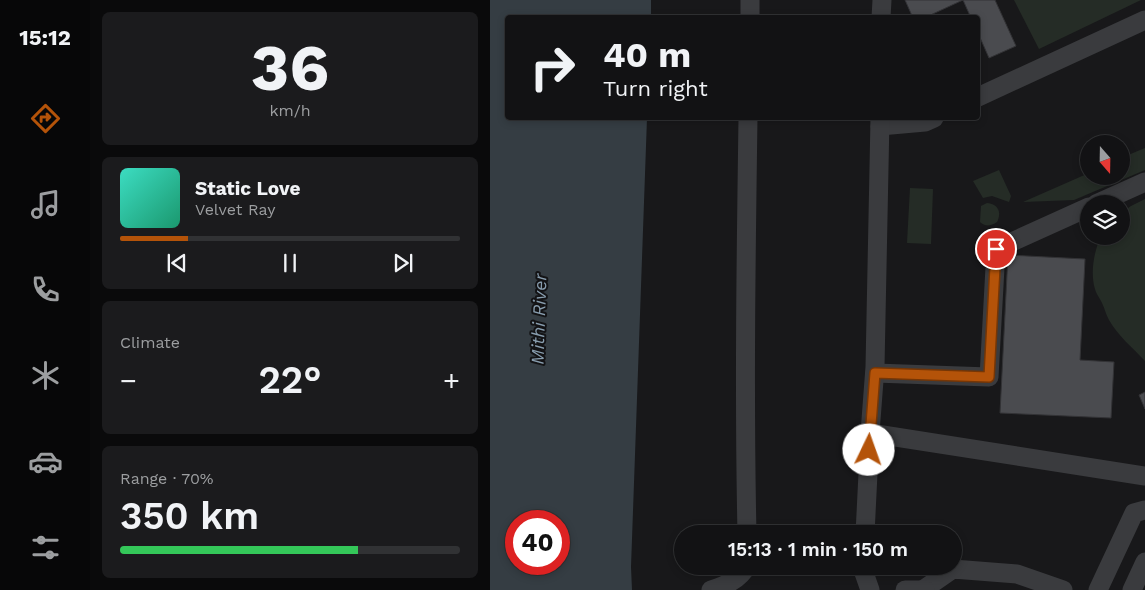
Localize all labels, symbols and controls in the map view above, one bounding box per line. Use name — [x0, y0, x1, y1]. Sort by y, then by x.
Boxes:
text: 15:12 — [19, 25, 71, 50]
text: 36 — [251, 30, 329, 106]
text: 40 m — [603, 34, 691, 76]
icon: right — [520, 35, 585, 100]
text: Turn right — [603, 76, 708, 101]
icon: directions — [28, 101, 63, 136]
text: km/h — [269, 101, 311, 120]
north arrow — [1080, 135, 1130, 185]
map controls — [1080, 135, 1130, 245]
text: Static Love — [195, 177, 300, 200]
icon: music — [28, 187, 63, 222]
button: layers — [1080, 195, 1130, 245]
text: Velvet Ray — [195, 200, 275, 219]
pin — [975, 228, 1017, 270]
icon: arrive — [982, 235, 1010, 263]
icon: previous — [163, 249, 191, 277]
icon: pause — [276, 249, 304, 277]
icon: next — [389, 249, 417, 277]
icon: phone — [28, 272, 63, 307]
water label: Mithi River — [526, 272, 551, 365]
text: Climate — [120, 333, 180, 352]
icon: climate — [28, 358, 63, 393]
text: 22° — [258, 358, 322, 402]
text: − — [120, 364, 137, 397]
text: + — [443, 364, 460, 397]
position arrow — [842, 423, 894, 475]
icon: car — [28, 444, 63, 479]
text: Range · 70% — [120, 469, 214, 488]
text: 350 km — [120, 494, 259, 538]
speed limit sign: 40 — [505, 510, 570, 575]
icon: filters — [28, 530, 63, 565]
text: 15:13 · 1 min · 150 m — [728, 538, 908, 561]

